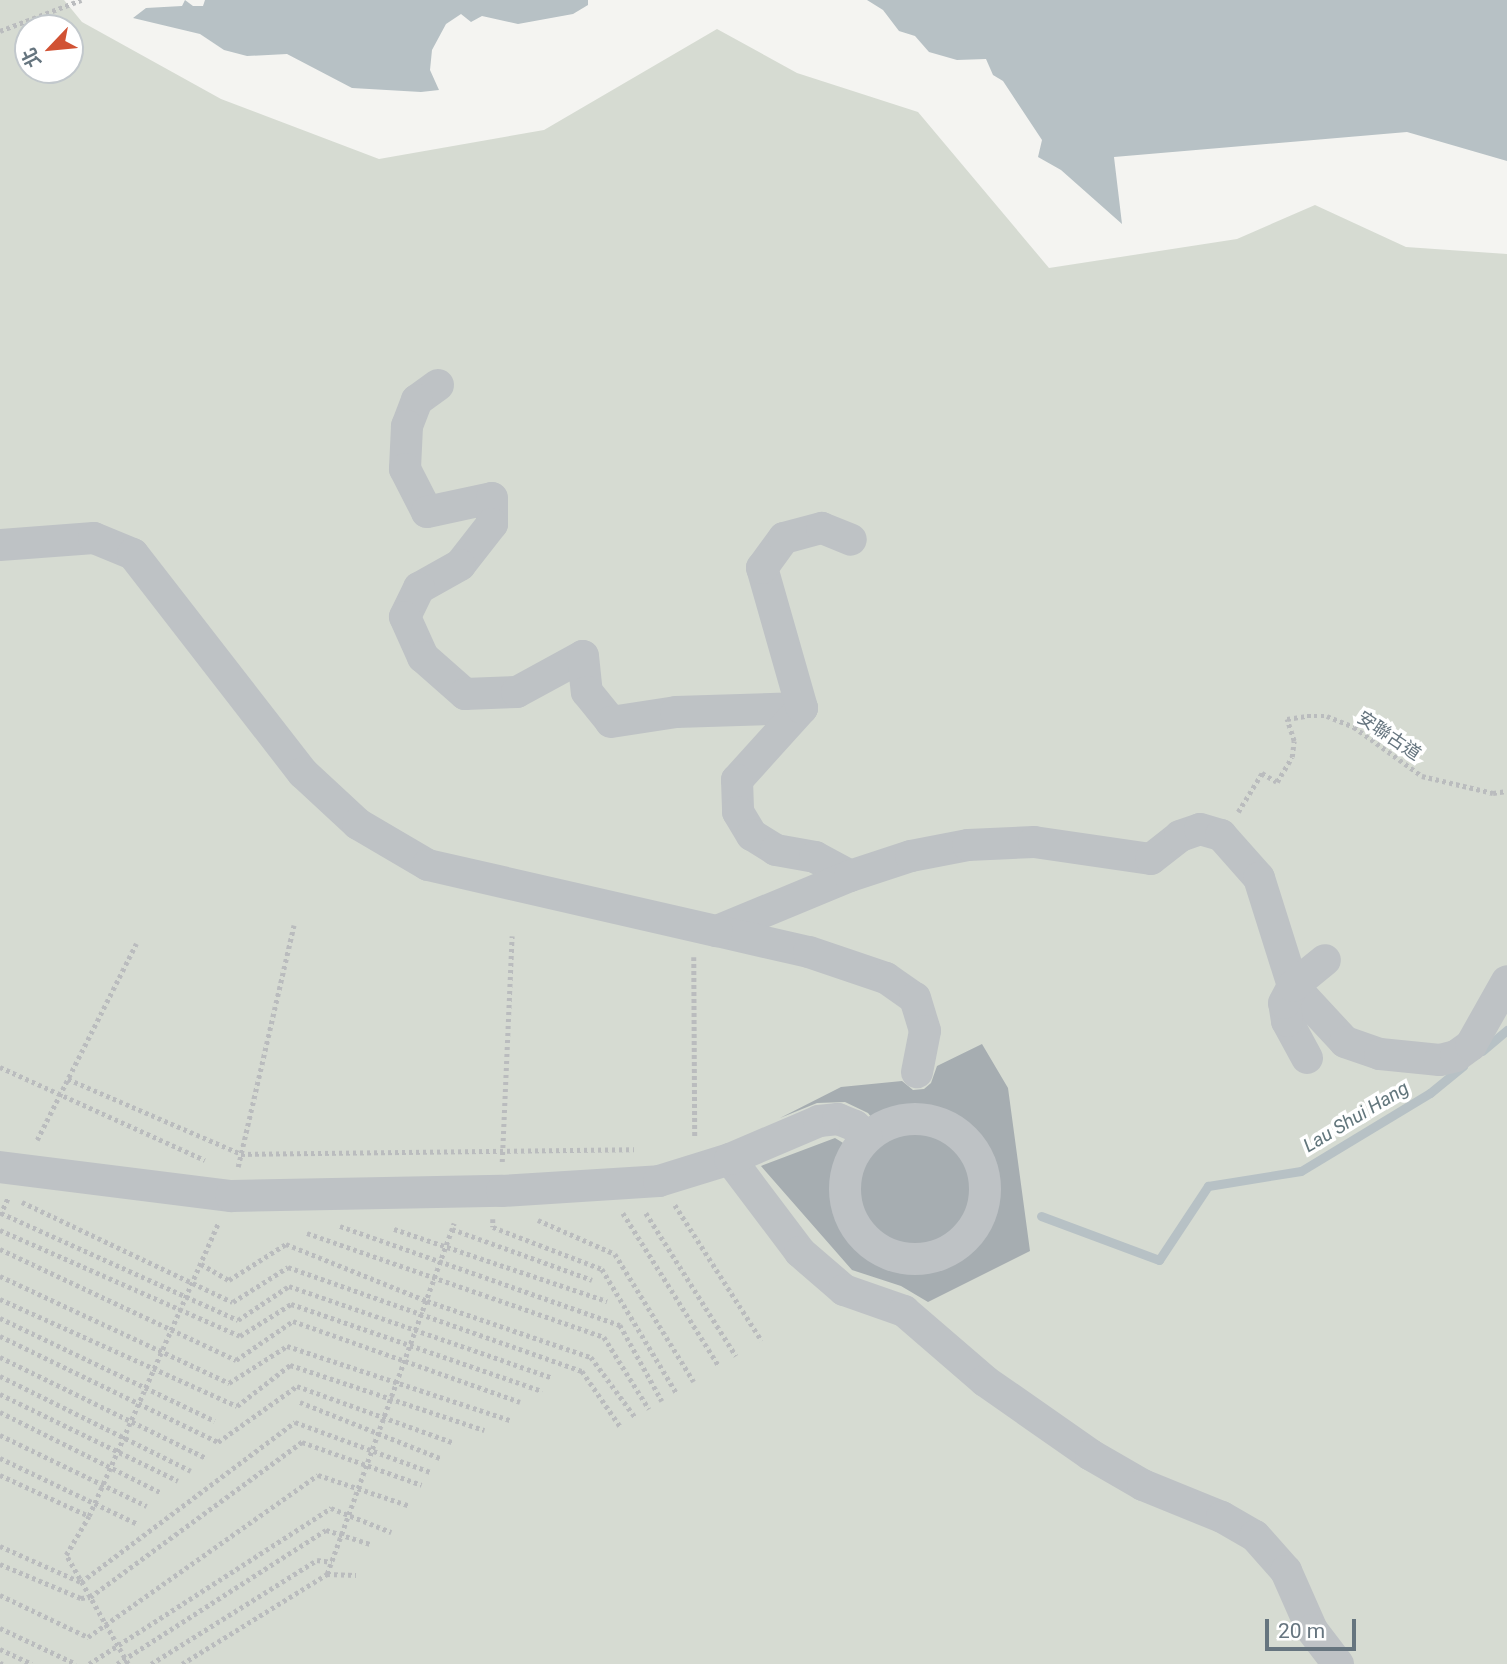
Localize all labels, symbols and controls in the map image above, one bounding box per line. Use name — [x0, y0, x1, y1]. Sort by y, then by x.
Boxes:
north arrow — [14, 14, 84, 84]
text: 北 — [17, 44, 46, 71]
street label: 安聯古道 — [1353, 707, 1425, 765]
water label: Lau Shui Hang — [1299, 1077, 1413, 1157]
scale bar — [1269, 1604, 1360, 1648]
text: 20 m — [1278, 1619, 1325, 1643]

